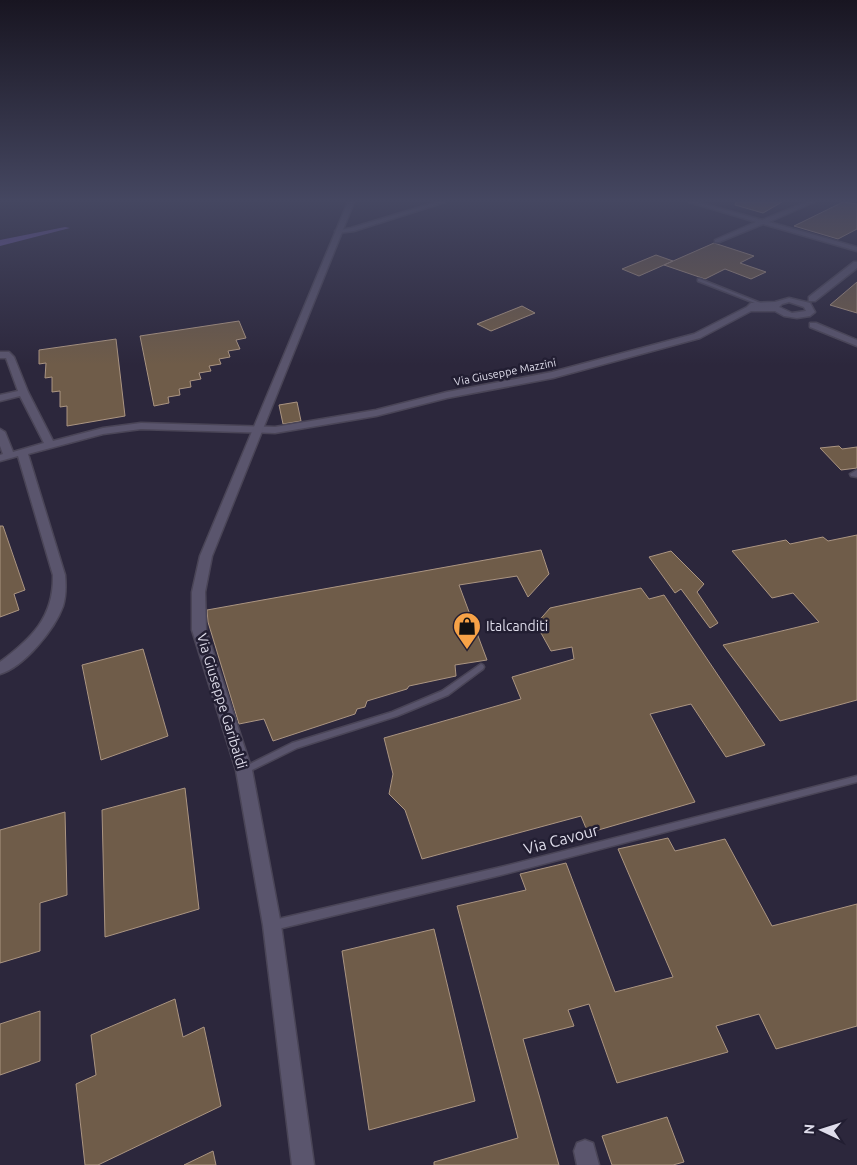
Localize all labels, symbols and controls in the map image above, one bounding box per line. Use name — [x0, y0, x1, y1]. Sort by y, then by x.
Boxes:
street label: Via Giuseppe Mazzini — [453, 356, 557, 388]
shop icon: Italcanditi — [452, 611, 482, 650]
place label: Italcanditi — [486, 618, 548, 634]
street label: Via Giuseppe Garibaldi — [194, 631, 250, 771]
street label: Via Cavour — [522, 820, 600, 858]
north arrow — [797, 1105, 847, 1155]
text: N — [801, 1123, 817, 1135]

